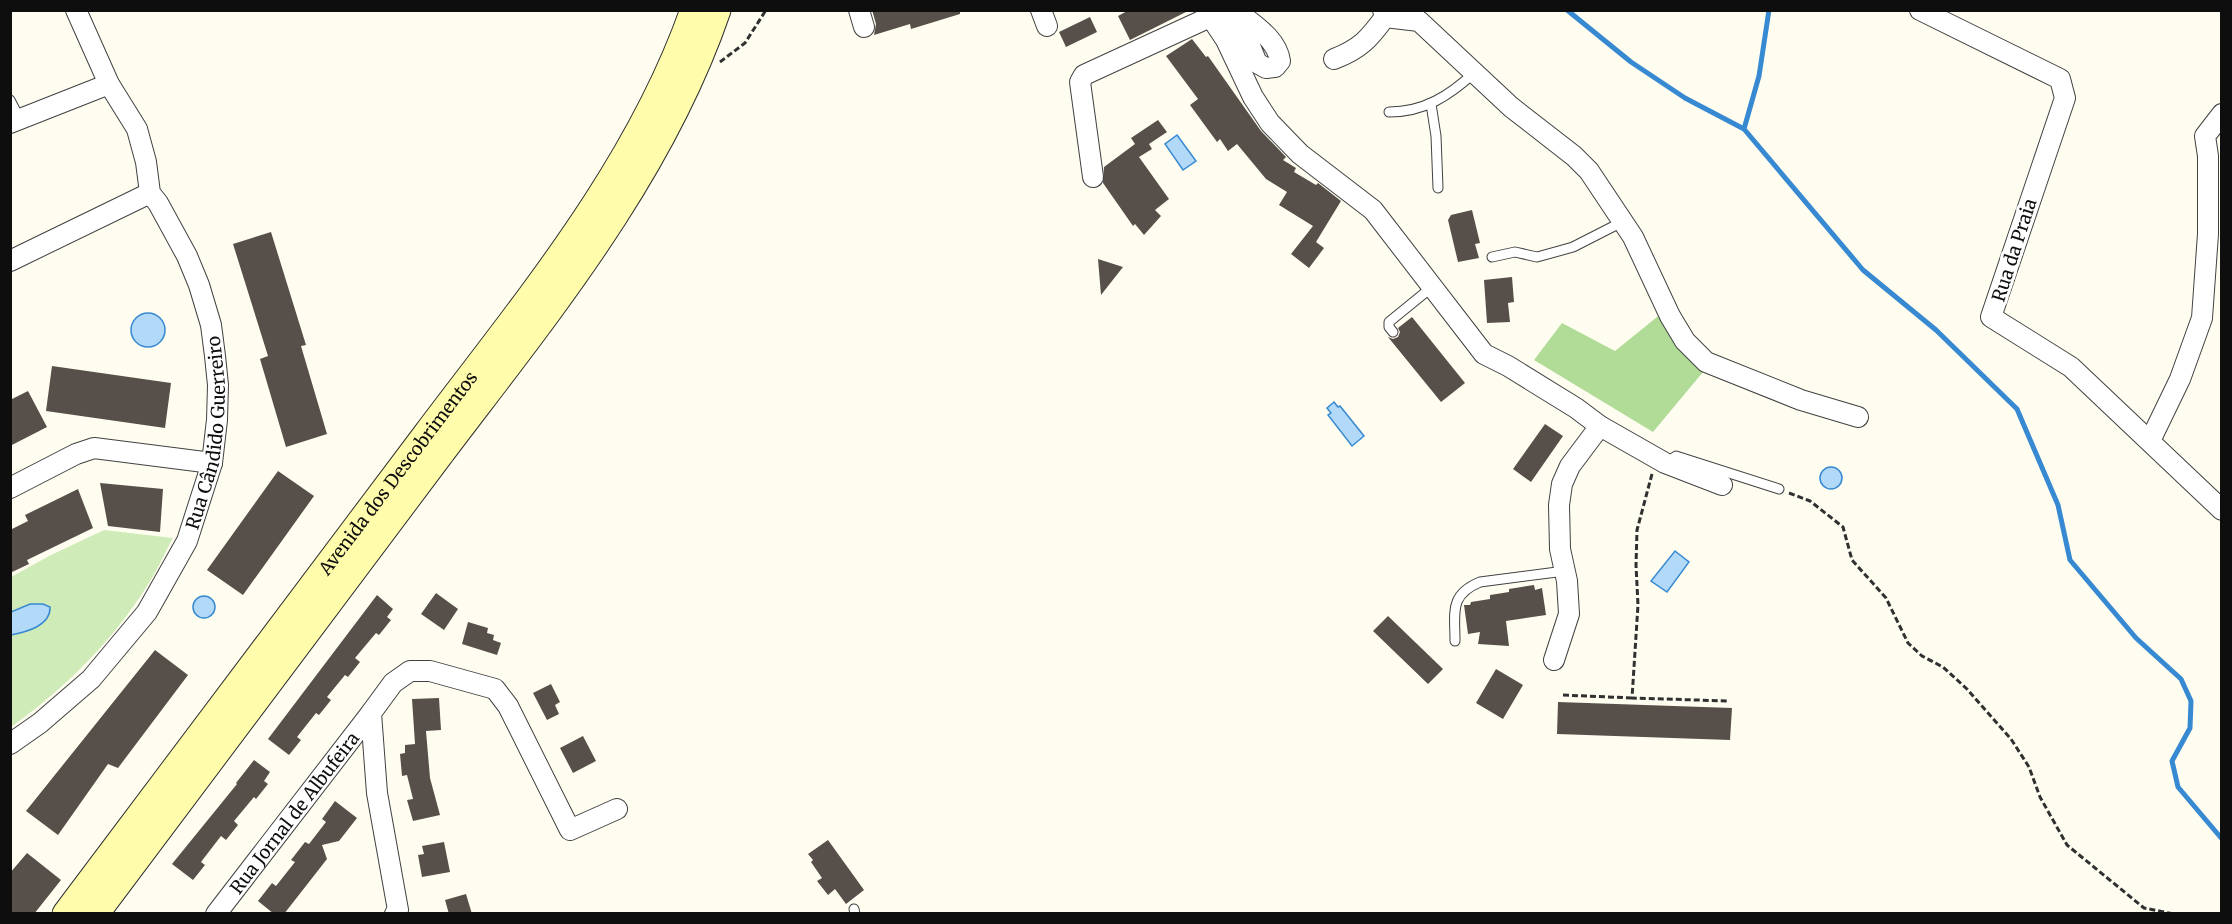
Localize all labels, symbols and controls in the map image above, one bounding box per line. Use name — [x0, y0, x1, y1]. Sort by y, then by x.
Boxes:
street label: Rua da Praia — [1987, 195, 2042, 304]
street label: Rua Cândido Guerreiro — [180, 335, 229, 532]
street label: Avenida dos Descobrimentos — [313, 366, 482, 580]
street label: Rua Jornal de Albufeira — [225, 727, 364, 898]

